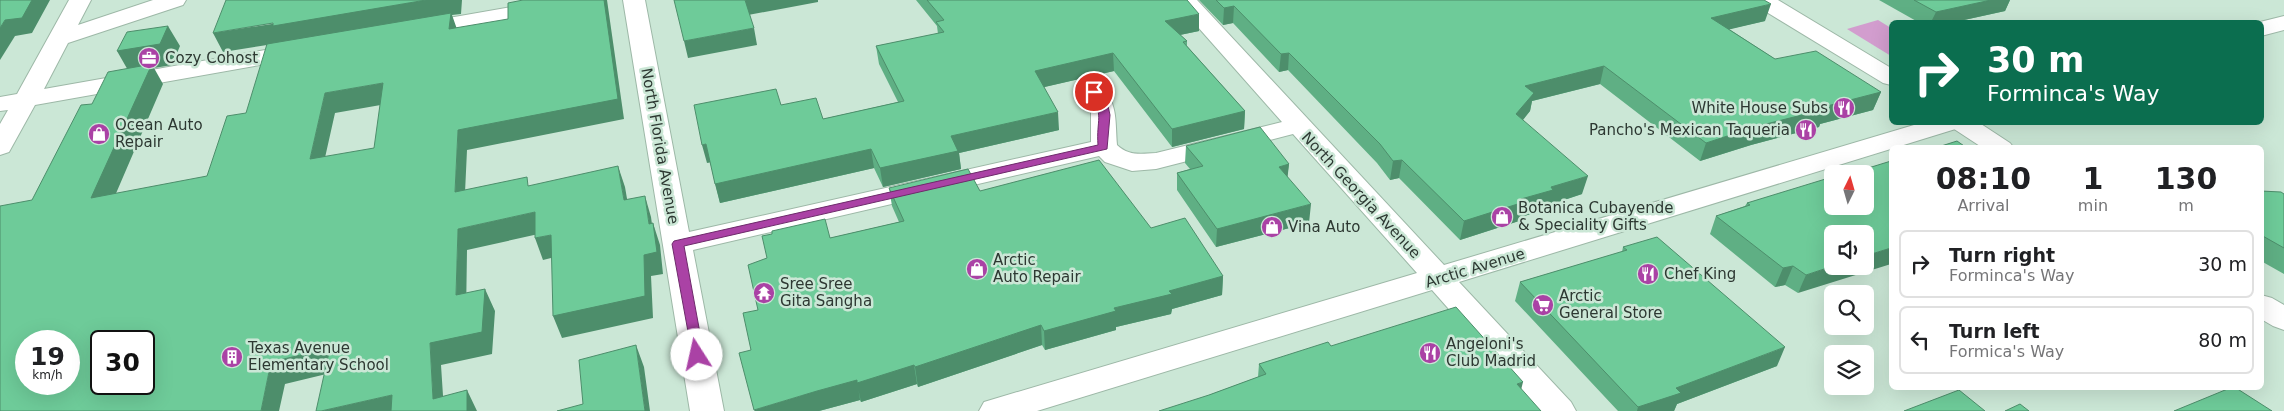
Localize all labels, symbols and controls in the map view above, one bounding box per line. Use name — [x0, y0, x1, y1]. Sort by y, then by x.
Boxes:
icon: right — [1904, 40, 1969, 105]
text: 30 m — [1987, 40, 2084, 80]
office icon: Cozy Cohost — [137, 46, 161, 70]
place label: Cozy Cohost — [165, 49, 258, 67]
street label: North Florida Avenue — [637, 67, 683, 225]
pin — [1073, 71, 1115, 113]
icon: arrive — [1080, 78, 1108, 106]
text: Forminca's Way — [1987, 81, 2159, 106]
restaurant icon: White House Subs — [1832, 96, 1856, 120]
place label: White House Subs — [1691, 99, 1828, 117]
place label: Ocean Auto Repair — [115, 116, 203, 151]
restaurant icon: Pancho's Mexican Taqueria — [1794, 118, 1818, 142]
place label: Pancho's Mexican Taqueria — [1589, 121, 1790, 139]
shop icon: Ocean Auto Repair — [87, 122, 111, 146]
street label: North Georgia Avenue — [1298, 128, 1424, 262]
text: 08:10 — [1936, 161, 2031, 196]
text: 1 — [2082, 161, 2103, 196]
text: 130 — [2155, 161, 2217, 196]
north arrow — [1824, 165, 1874, 215]
map controls — [1824, 165, 1874, 395]
text: Arrival — [1957, 196, 2009, 215]
text: min — [2078, 196, 2108, 215]
text: m — [2178, 196, 2194, 215]
place label: Botanica Cubayende & Speciality Gifts — [1518, 199, 1673, 234]
shop icon: Botanica Cubayende & Speciality Gifts — [1490, 205, 1514, 229]
shop icon: Vina Auto — [1260, 215, 1284, 239]
place label: Vina Auto — [1288, 218, 1360, 236]
button: sound — [1824, 225, 1874, 275]
street label: Arctic Avenue — [1423, 244, 1527, 292]
text: Turn right — [1949, 244, 2055, 266]
icon: right — [1906, 250, 1934, 278]
place label: Arctic Auto Repair — [993, 251, 1081, 286]
text: 30 m — [2198, 253, 2247, 275]
shop icon: Arctic Auto Repair — [965, 257, 989, 281]
restaurant icon: Chef King — [1636, 262, 1660, 286]
place label: Chef King — [1664, 265, 1736, 283]
text: Forminca's Way — [1949, 266, 2074, 285]
place label: Sree Sree Gita Sangha — [780, 275, 872, 310]
temple icon: Sree Sree Gita Sangha — [752, 281, 776, 305]
button: search — [1824, 285, 1874, 335]
place label: Arctic General Store — [1559, 287, 1663, 322]
supermarket icon: Arctic General Store — [1531, 293, 1555, 317]
text: Turn left — [1949, 320, 2040, 342]
icon: left — [1906, 326, 1934, 354]
position arrow — [670, 328, 722, 380]
text: 80 m — [2198, 329, 2247, 351]
speed limit sign: 30 — [90, 330, 155, 395]
place label: Angeloni's Club Madrid — [1446, 335, 1536, 370]
place label: Texas Avenue Elementary School — [247, 339, 389, 374]
restaurant icon: Angeloni's Club Madrid — [1418, 341, 1442, 365]
text: 19 — [30, 342, 65, 371]
text: Formica's Way — [1949, 342, 2064, 361]
building icon: Texas Avenue Elementary School — [220, 345, 244, 369]
button: layers — [1824, 345, 1874, 395]
text: km/h — [32, 368, 63, 382]

